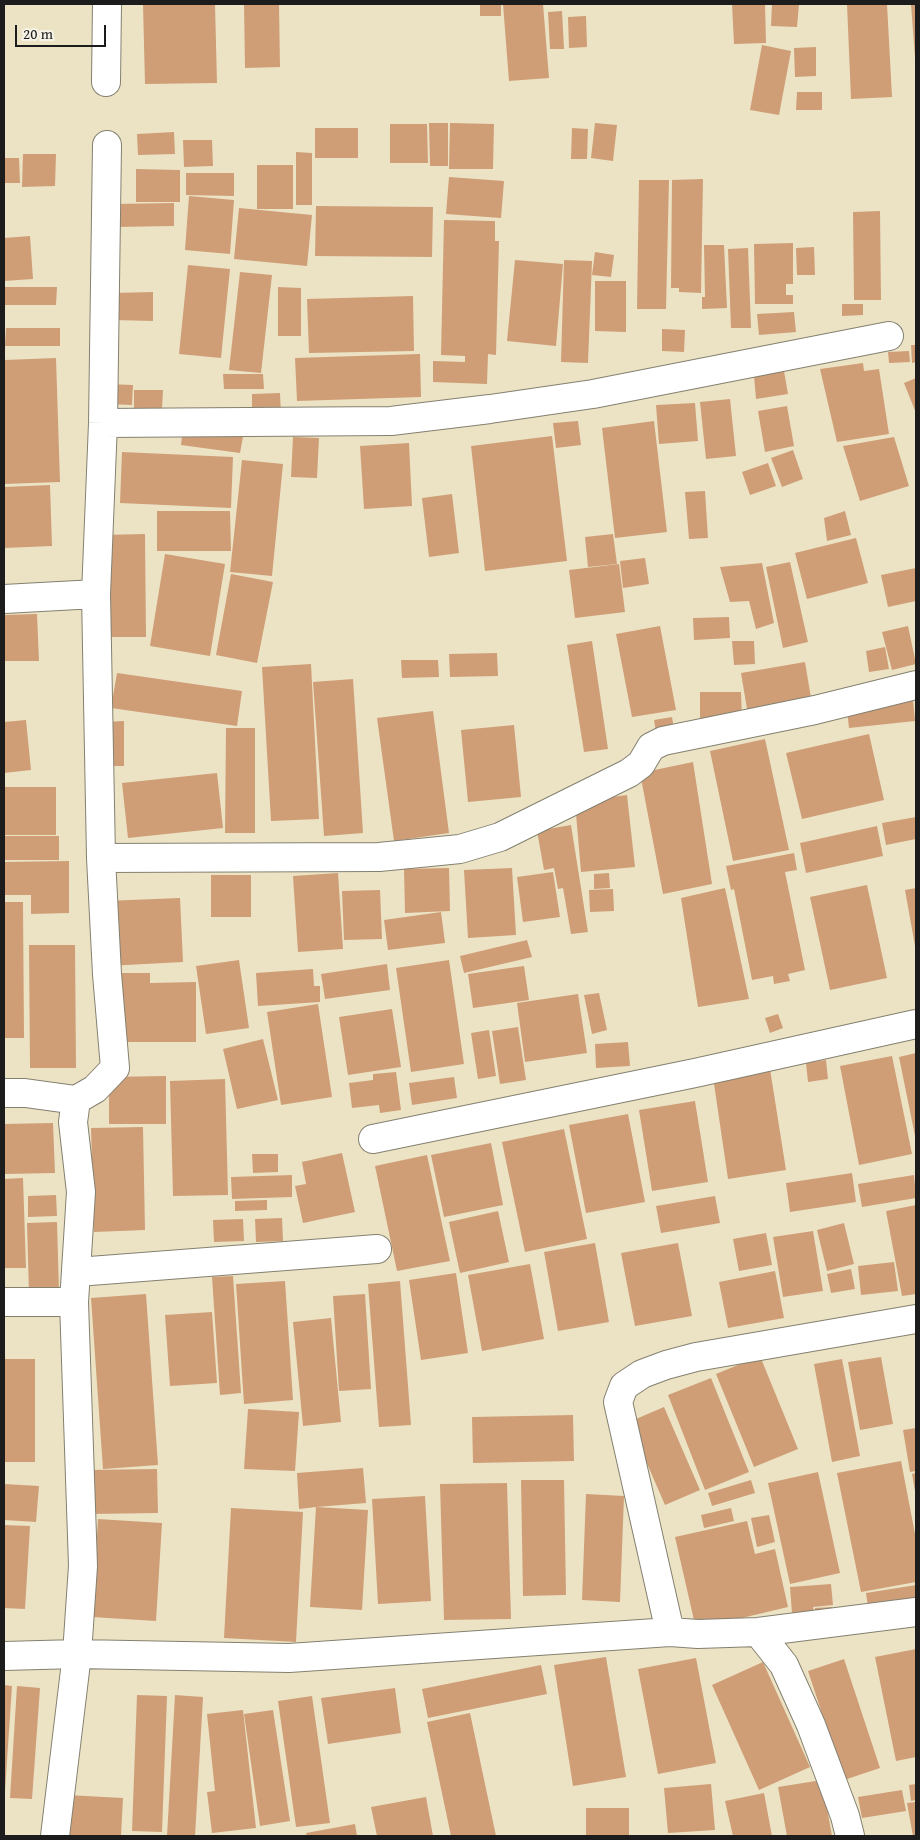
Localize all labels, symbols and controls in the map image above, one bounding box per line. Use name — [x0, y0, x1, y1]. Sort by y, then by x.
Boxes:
scale bar — [18, 15, 109, 47]
text: 20 m — [23, 23, 53, 44]

